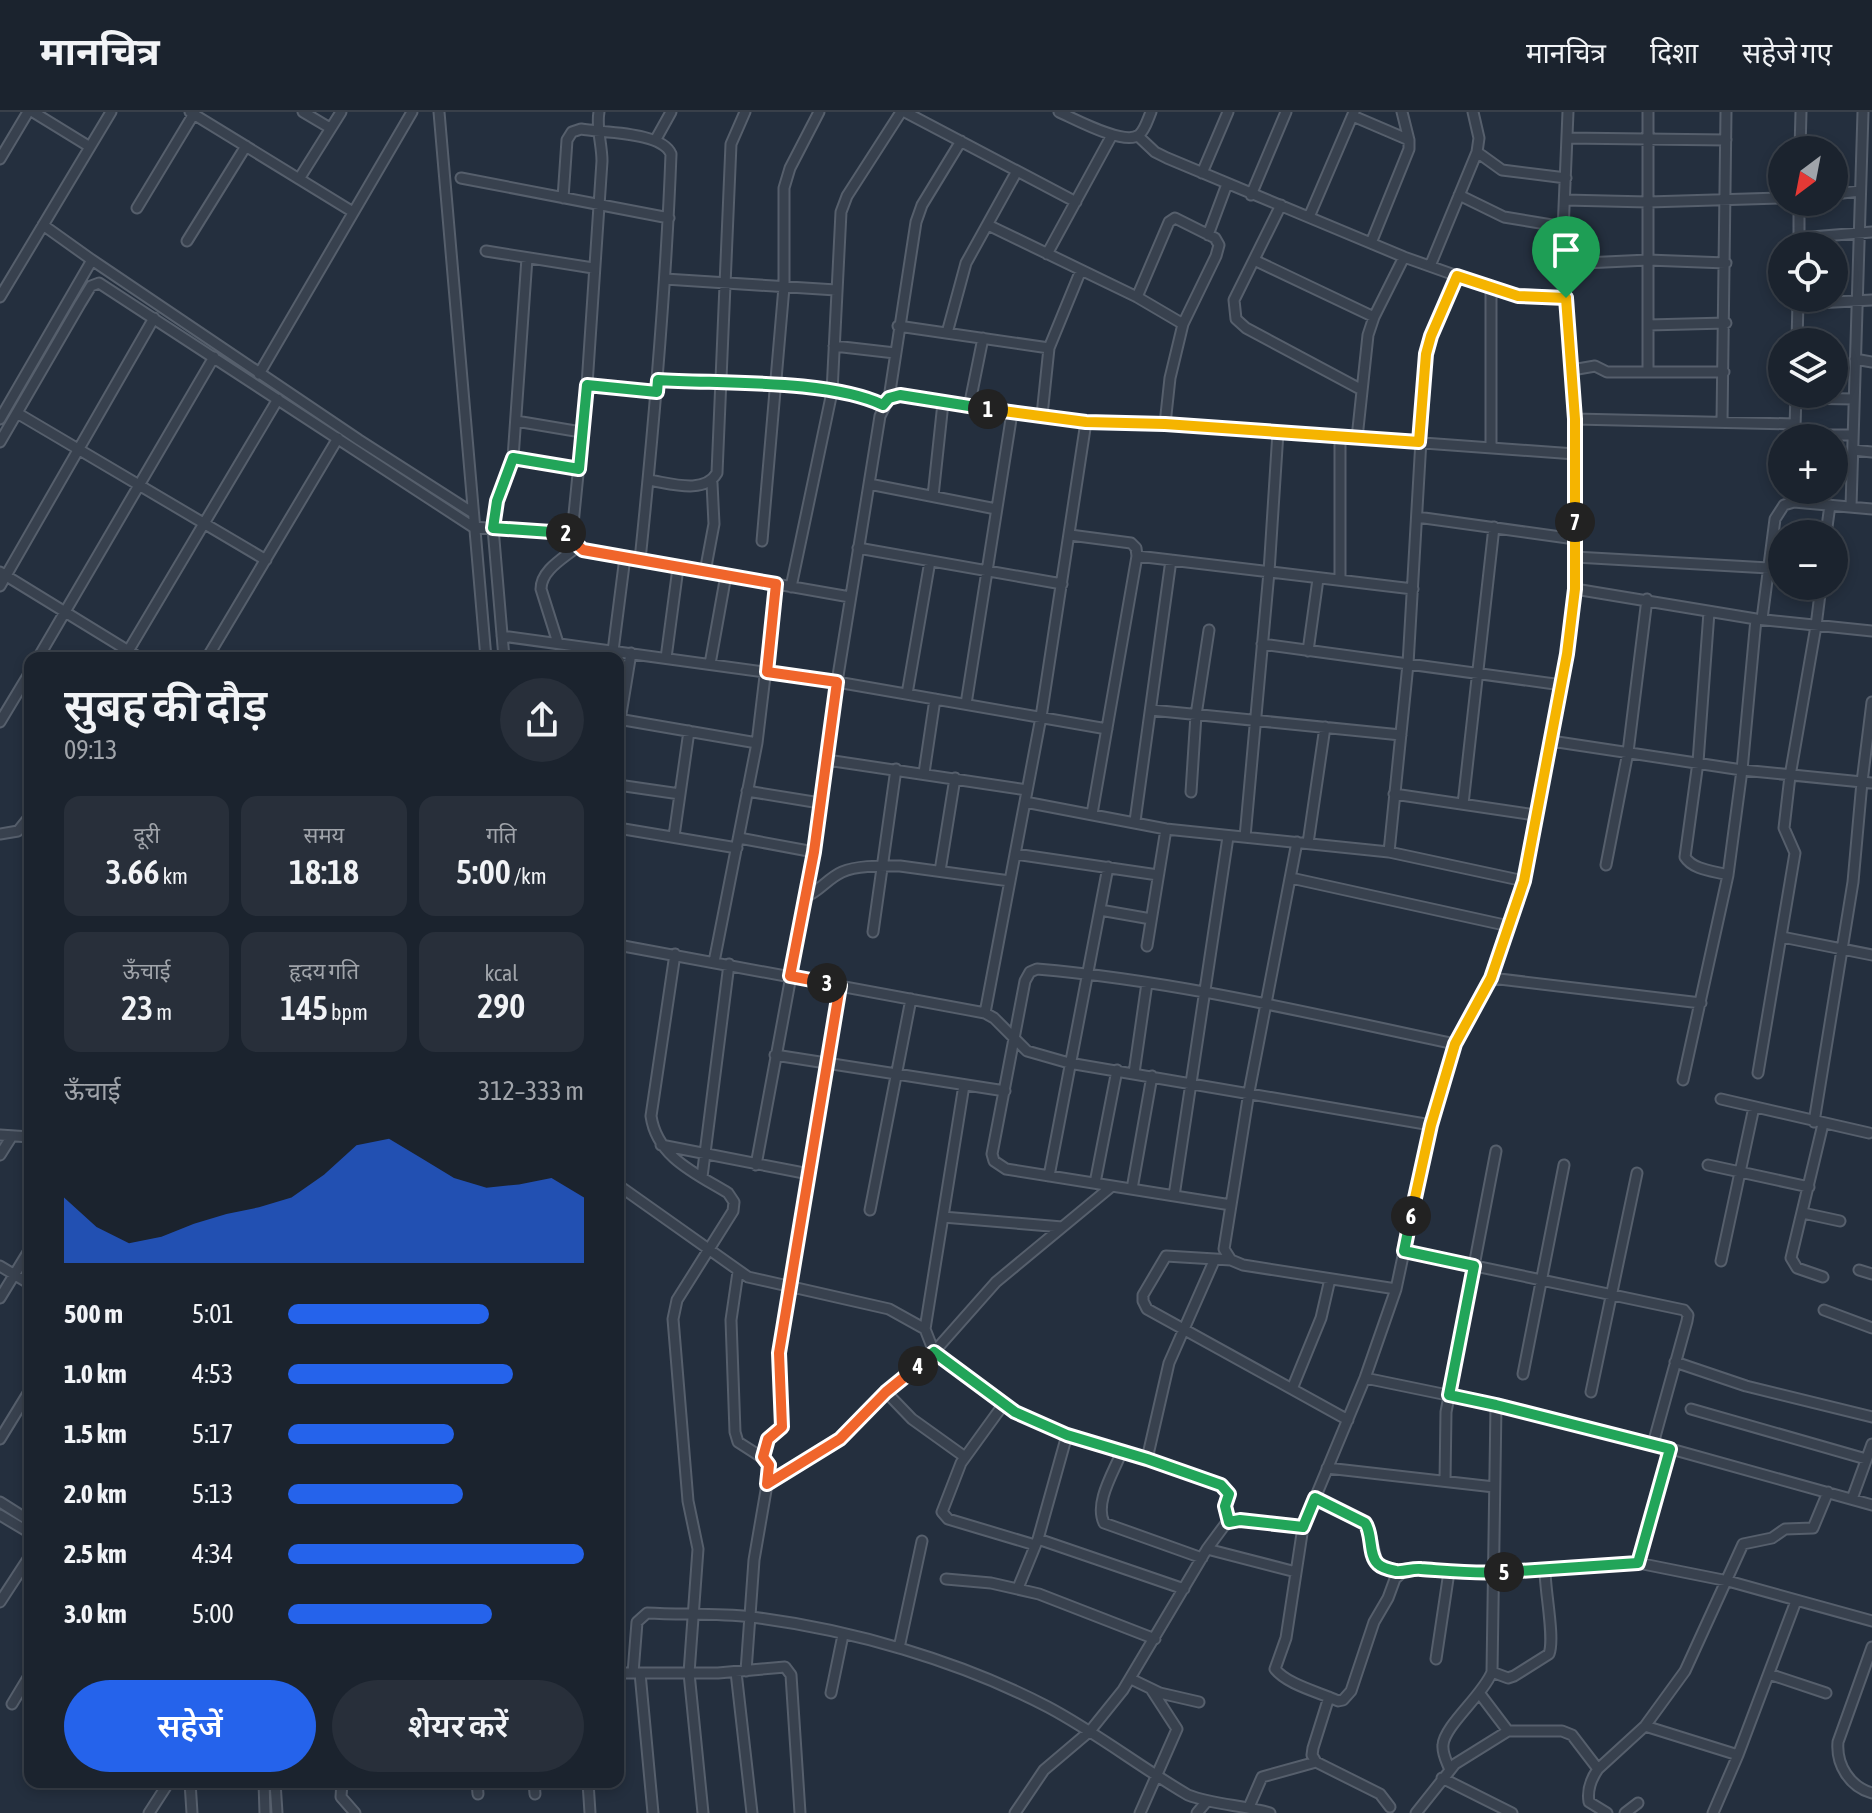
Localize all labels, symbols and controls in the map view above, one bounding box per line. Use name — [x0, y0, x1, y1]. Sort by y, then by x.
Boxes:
text: मानचित्र — [40, 30, 160, 73]
text: मानचित्र — [1526, 37, 1606, 69]
text: दिशा — [1650, 37, 1698, 69]
text: सहेजे गए — [1742, 37, 1832, 69]
north arrow — [1768, 136, 1848, 216]
map controls — [1768, 136, 1848, 600]
pin — [1532, 216, 1600, 298]
icon: arrive — [1544, 228, 1588, 272]
button: locate — [1768, 232, 1848, 312]
button: layers — [1768, 328, 1848, 408]
pin: 1 — [968, 389, 1008, 429]
text: 1 — [983, 396, 993, 422]
button: + — [1768, 424, 1848, 504]
pin: 7 — [1555, 502, 1595, 542]
text: 7 — [1570, 509, 1580, 535]
pin: 2 — [546, 513, 586, 553]
text: 2 — [561, 520, 571, 546]
button: − — [1768, 520, 1848, 600]
button: share — [500, 678, 584, 762]
text: सुबह की दौड़ — [64, 680, 267, 730]
text: 09:13 — [64, 735, 118, 765]
text: दूरी — [133, 822, 160, 848]
text: समय — [304, 822, 344, 848]
text: गति — [486, 822, 517, 848]
text: 3.66 — [105, 852, 159, 891]
text: 18:18 — [289, 852, 359, 891]
text: 5:00 — [456, 852, 511, 891]
text: km — [159, 863, 188, 889]
text: /km — [511, 863, 547, 889]
text: ऊँचाई — [123, 958, 171, 984]
text: हृदय गति — [289, 958, 359, 984]
text: kcal — [485, 960, 518, 986]
pin: 3 — [807, 963, 847, 1003]
text: 3 — [822, 970, 832, 996]
text: 290 — [477, 986, 525, 1025]
text: 23 — [121, 988, 153, 1027]
text: 145 — [280, 988, 328, 1027]
text: m — [153, 999, 172, 1025]
text: bpm — [328, 999, 368, 1025]
text: ऊँचाई — [64, 1076, 120, 1106]
text: 312–333 m — [478, 1076, 584, 1106]
pin: 6 — [1391, 1196, 1431, 1236]
text: 6 — [1406, 1203, 1416, 1229]
text: 500 m — [64, 1299, 123, 1329]
text: 5:01 — [192, 1299, 234, 1329]
pin: 4 — [898, 1346, 938, 1386]
text: 4 — [913, 1353, 923, 1379]
text: 1.0 km — [64, 1359, 127, 1389]
text: 4:53 — [192, 1359, 233, 1389]
text: 1.5 km — [64, 1419, 127, 1449]
text: 5:17 — [192, 1419, 233, 1449]
text: 2.0 km — [64, 1479, 127, 1509]
text: 5:13 — [192, 1479, 233, 1509]
text: 2.5 km — [64, 1539, 127, 1569]
text: 4:34 — [192, 1539, 233, 1569]
pin: 5 — [1484, 1552, 1524, 1592]
text: 5 — [1499, 1559, 1509, 1585]
text: 3.0 km — [64, 1599, 127, 1629]
text: 5:00 — [192, 1599, 234, 1629]
button: सहेजें — [64, 1680, 316, 1772]
button: शेयर करें — [332, 1680, 584, 1772]

